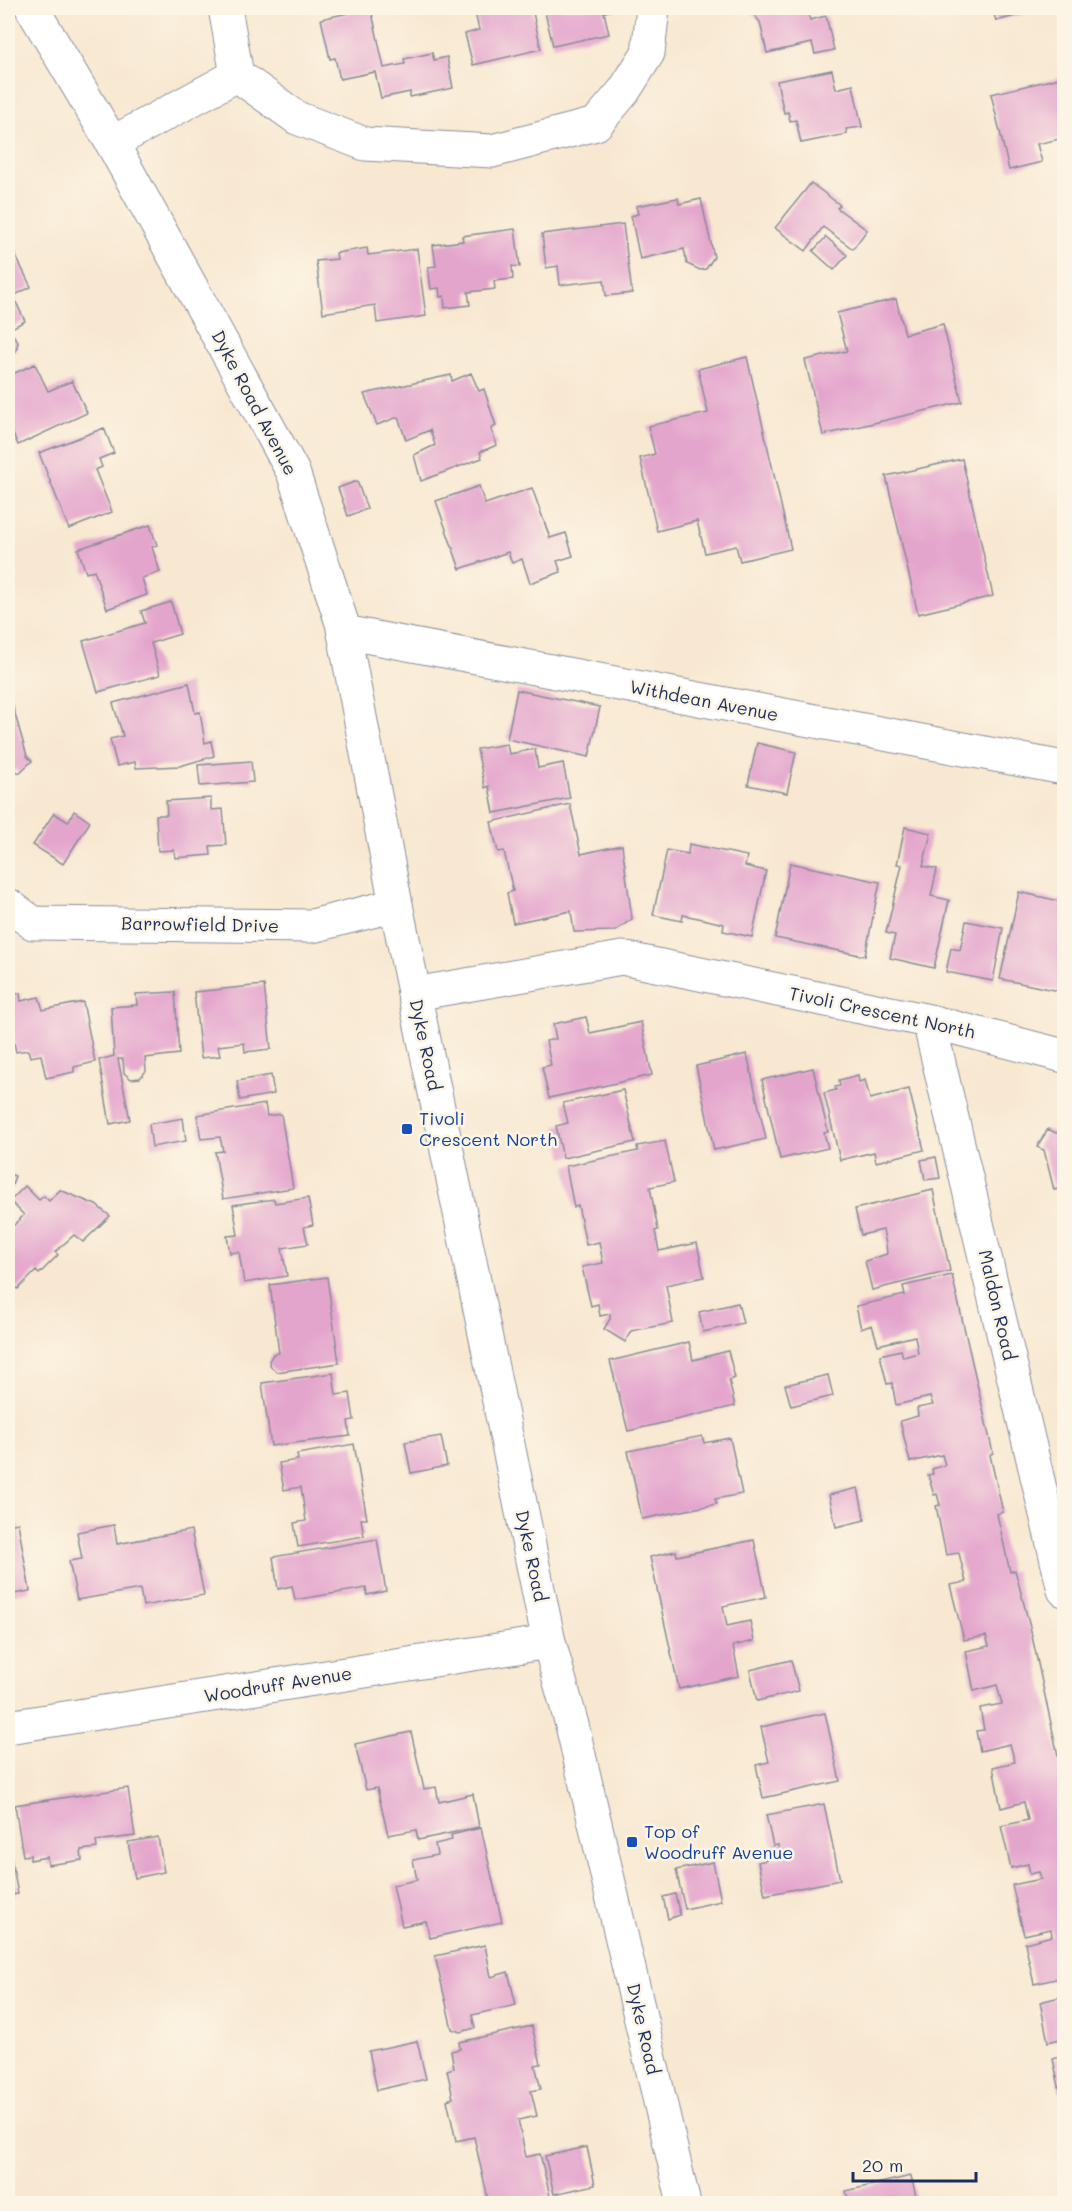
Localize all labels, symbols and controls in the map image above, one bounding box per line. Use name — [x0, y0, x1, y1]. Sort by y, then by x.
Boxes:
street label: Dyke Road Avenue — [206, 326, 303, 479]
street label: Withdean Avenue — [628, 674, 781, 726]
street label: Barrowfield Drive — [121, 911, 279, 937]
street label: Tivoli Crescent North — [787, 981, 978, 1043]
street label: Dyke Road — [405, 997, 447, 1093]
place label: Tivoli Crescent North — [419, 1106, 557, 1151]
marker: Tivoli Crescent North — [400, 1122, 414, 1136]
street label: Maldon Road — [974, 1247, 1022, 1362]
street label: Dyke Road — [511, 1508, 553, 1604]
street label: Woodruff Avenue — [202, 1660, 354, 1708]
place label: Top of Woodruff Avenue — [644, 1819, 794, 1864]
marker: Top of Woodruff Avenue — [625, 1835, 639, 1849]
street label: Dyke Road — [622, 1981, 666, 2077]
scale bar — [853, 2145, 976, 2183]
text: 20 m — [862, 2153, 903, 2177]

